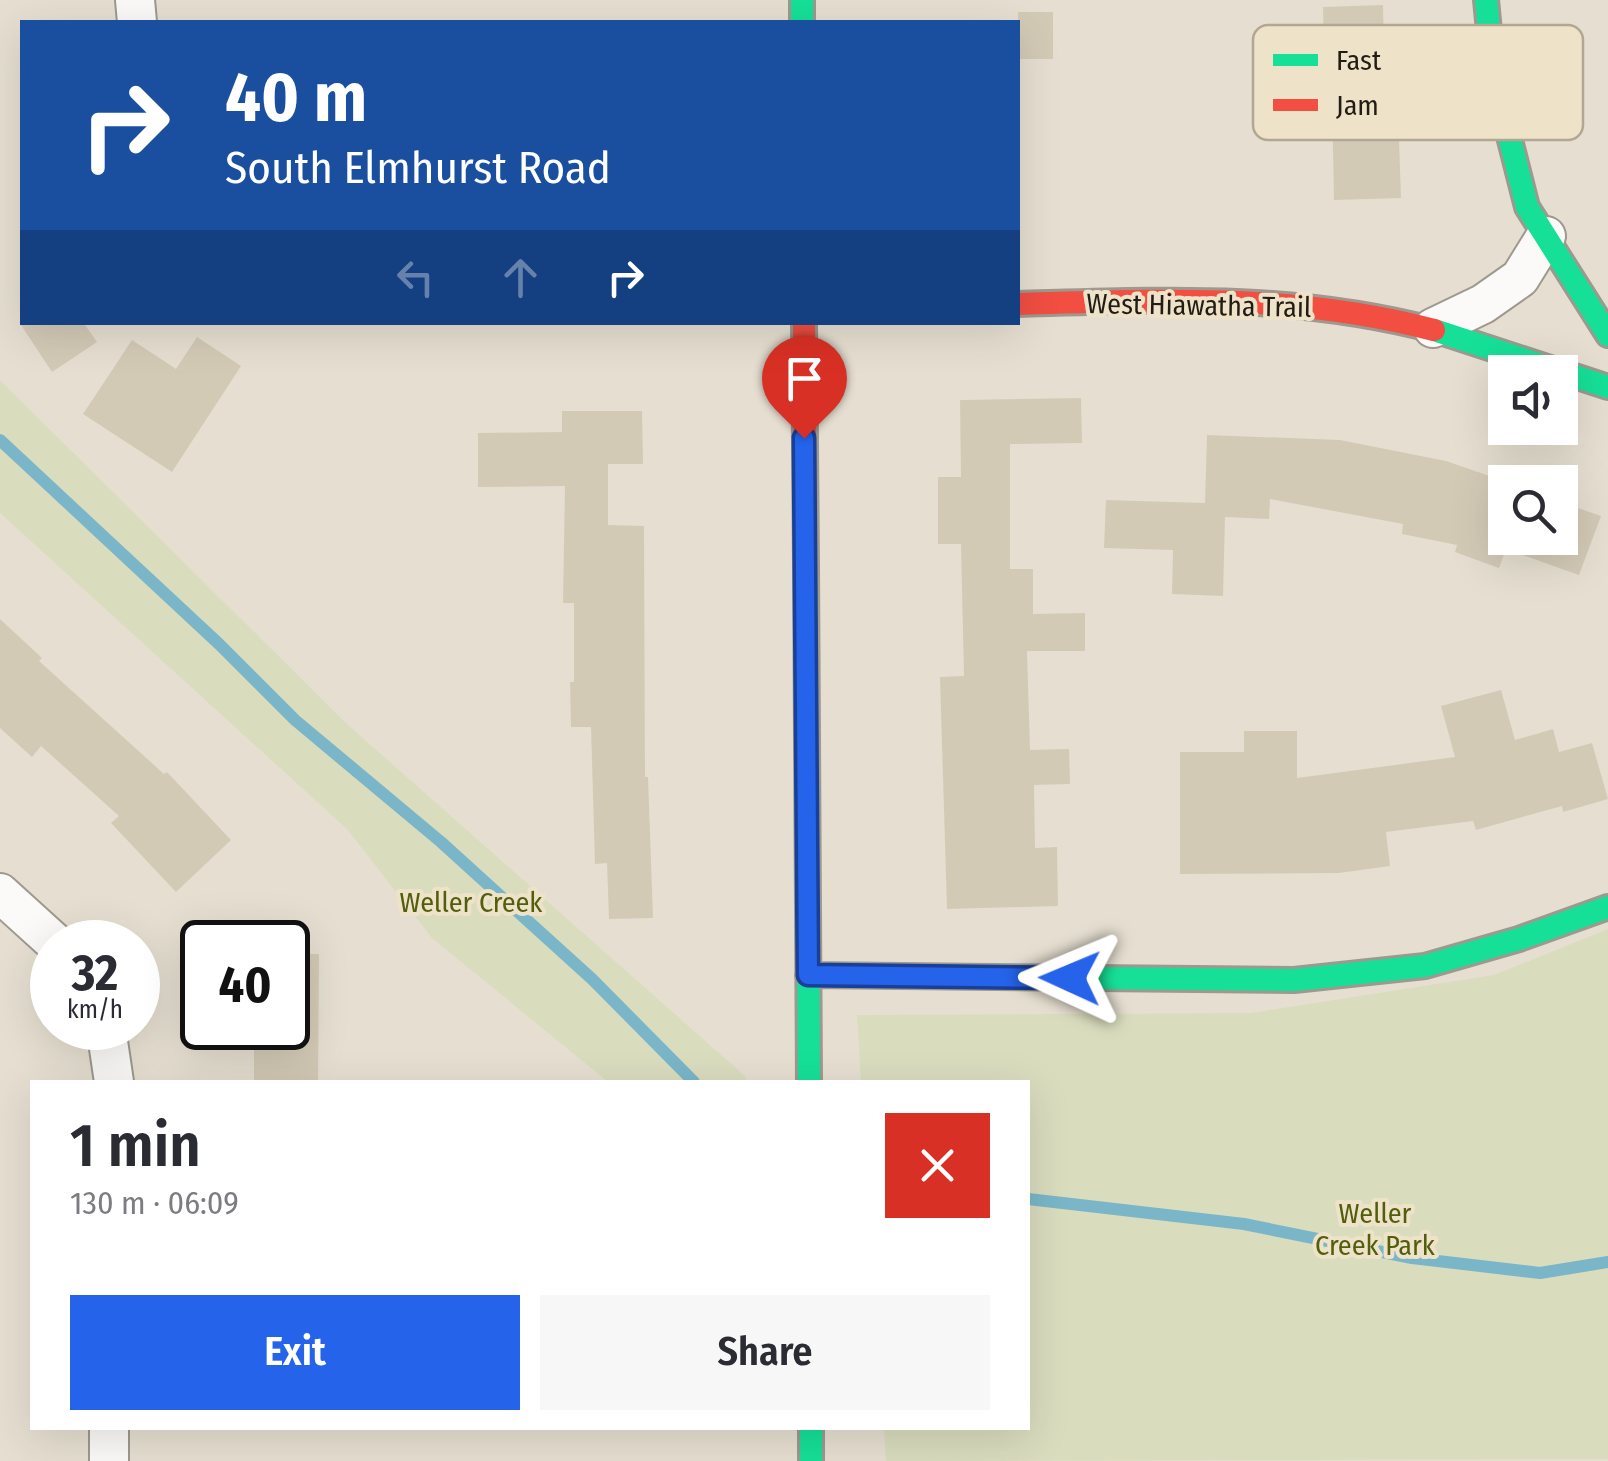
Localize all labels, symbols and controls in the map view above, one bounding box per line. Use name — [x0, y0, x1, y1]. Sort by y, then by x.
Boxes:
legend — [1253, 25, 1583, 140]
text: Fast — [1336, 44, 1382, 77]
text: 40 m — [225, 56, 367, 140]
icon: right — [60, 60, 190, 190]
text: Jam — [1336, 89, 1379, 122]
text: South Elmhurst Road — [225, 141, 611, 195]
icon: left — [388, 250, 443, 305]
icon: ahead — [493, 250, 548, 305]
icon: right — [598, 250, 653, 305]
street label: West Hiawatha Trail — [1086, 287, 1312, 324]
pin — [762, 336, 847, 439]
icon: arrive — [777, 351, 832, 406]
map controls — [1488, 355, 1578, 555]
button: sound — [1488, 355, 1578, 445]
button: search — [1488, 465, 1578, 555]
park label: Weller Creek — [400, 886, 543, 919]
speed limit sign: 40 — [180, 920, 310, 1050]
position arrow — [1018, 926, 1122, 1030]
text: 32 — [72, 943, 118, 1003]
text: km/h — [67, 995, 123, 1025]
text: 1 min — [70, 1110, 201, 1182]
button: close — [885, 1113, 990, 1218]
text: 130 m · 06:09 — [70, 1184, 239, 1222]
park label: Weller Creek Park — [1315, 1197, 1436, 1262]
button: Exit — [70, 1295, 520, 1410]
button: Share — [540, 1295, 990, 1410]

